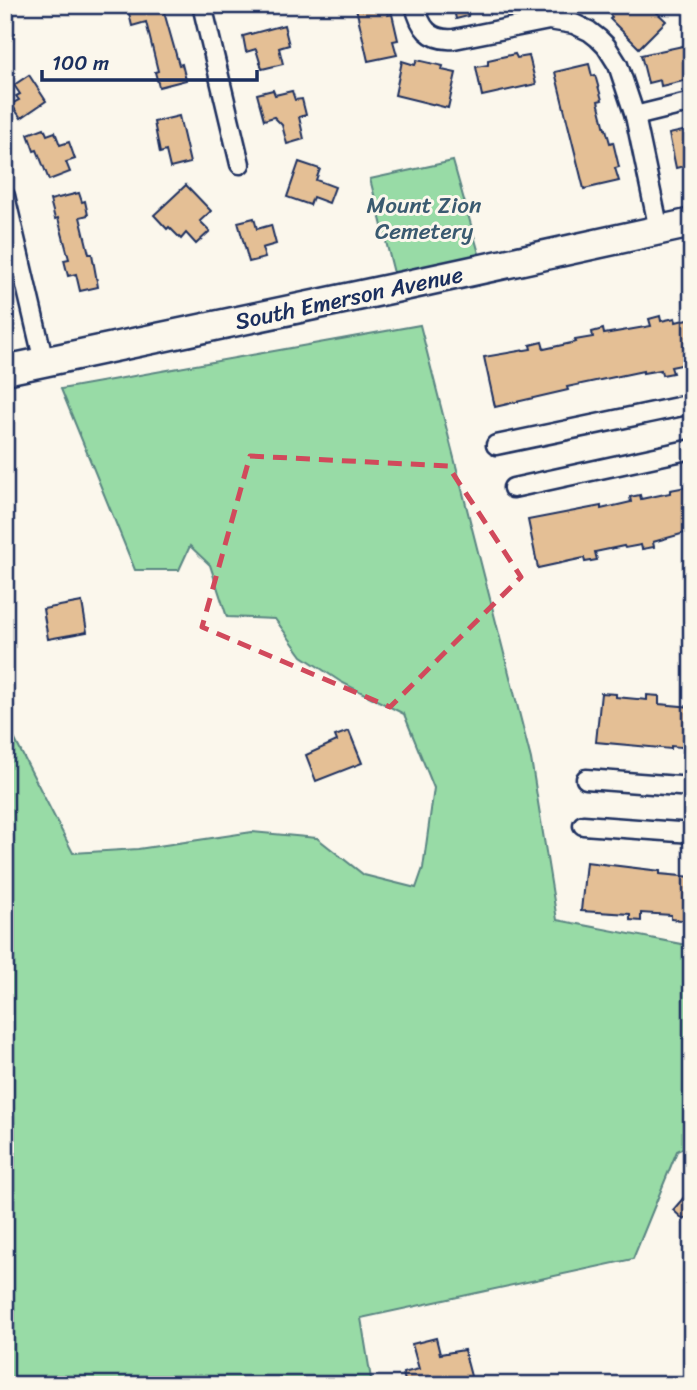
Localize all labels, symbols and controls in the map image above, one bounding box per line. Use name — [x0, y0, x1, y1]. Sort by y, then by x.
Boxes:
scale bar — [42, 38, 257, 82]
text: 100 m — [52, 44, 109, 82]
park label: Mount Zion Cemetery — [366, 185, 482, 252]
street label: South Emerson Avenue — [231, 254, 467, 342]

